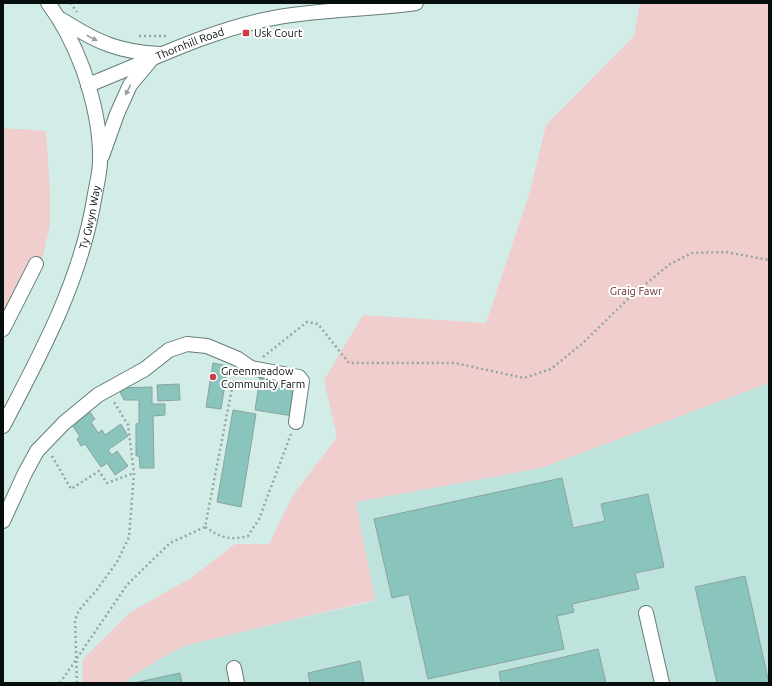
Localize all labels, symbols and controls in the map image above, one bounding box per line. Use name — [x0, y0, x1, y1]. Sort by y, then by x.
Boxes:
street label: Thornhill Road — [154, 25, 225, 62]
place label: Usk Court — [254, 27, 303, 39]
marker: Usk Court — [241, 28, 251, 38]
one-way arrow — [86, 34, 98, 41]
one-way arrow — [125, 84, 131, 96]
street label: Ty Gwyn Way — [77, 184, 103, 250]
park label: Graig Fawr — [610, 285, 663, 297]
place label: Greenmeadow Community Farm — [221, 365, 305, 390]
marker: Greenmeadow Community Farm — [208, 372, 218, 382]

